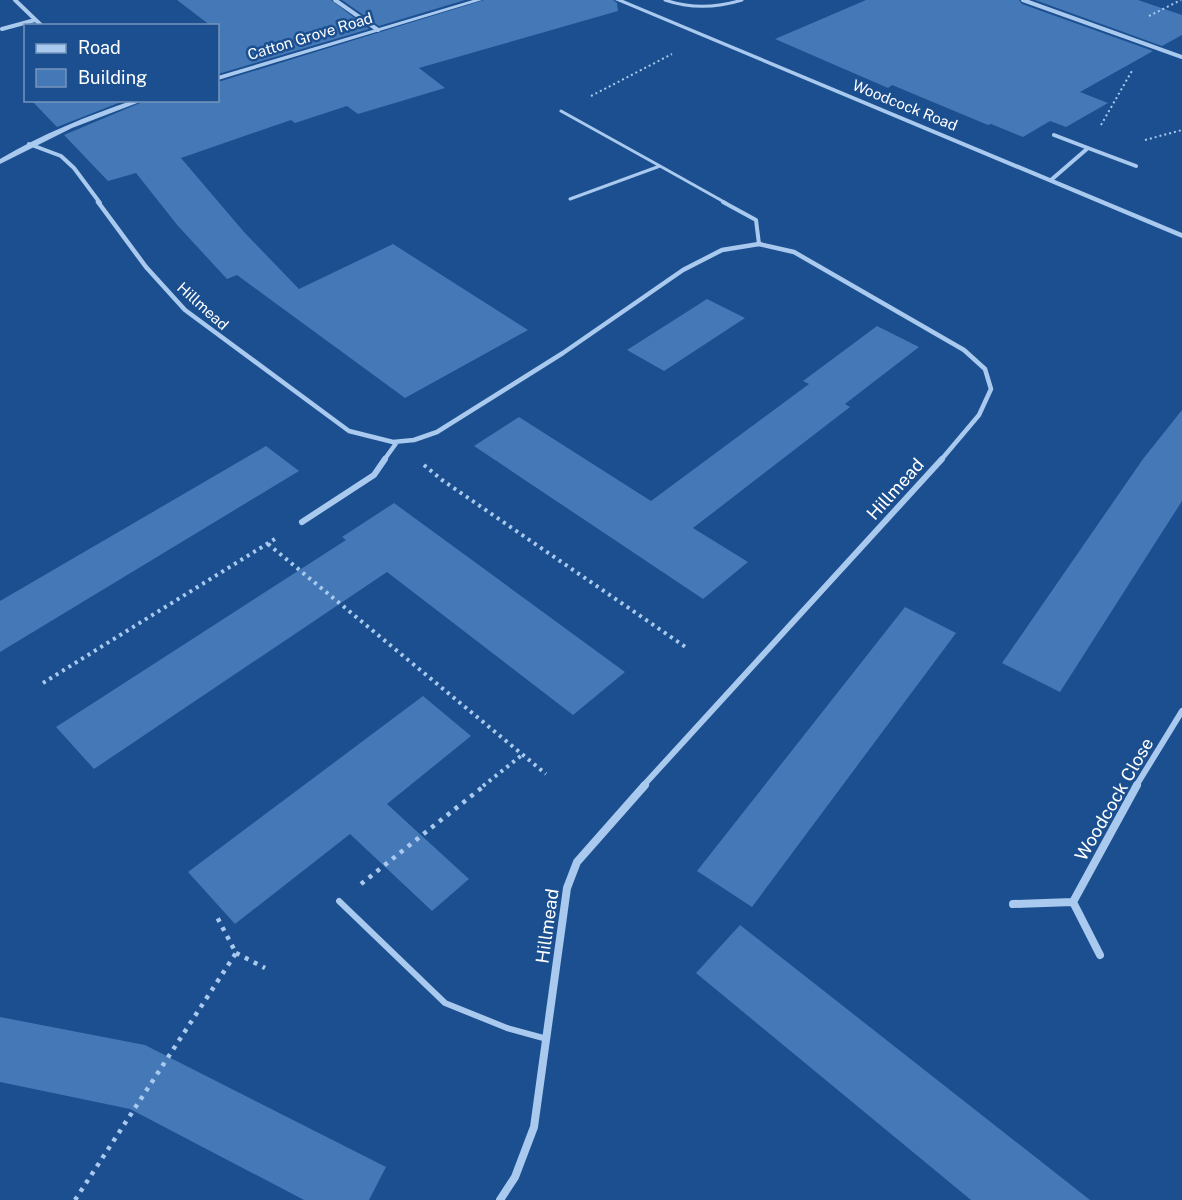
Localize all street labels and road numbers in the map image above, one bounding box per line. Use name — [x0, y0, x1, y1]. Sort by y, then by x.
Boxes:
street label: Catton Grove Road — [245, 9, 375, 63]
street label: Woodcock Road — [850, 76, 960, 134]
street label: Hillmead — [174, 279, 232, 333]
street label: Hillmead — [862, 454, 928, 524]
street label: Woodcock Close — [1070, 734, 1158, 864]
street label: Hillmead — [531, 887, 563, 965]

